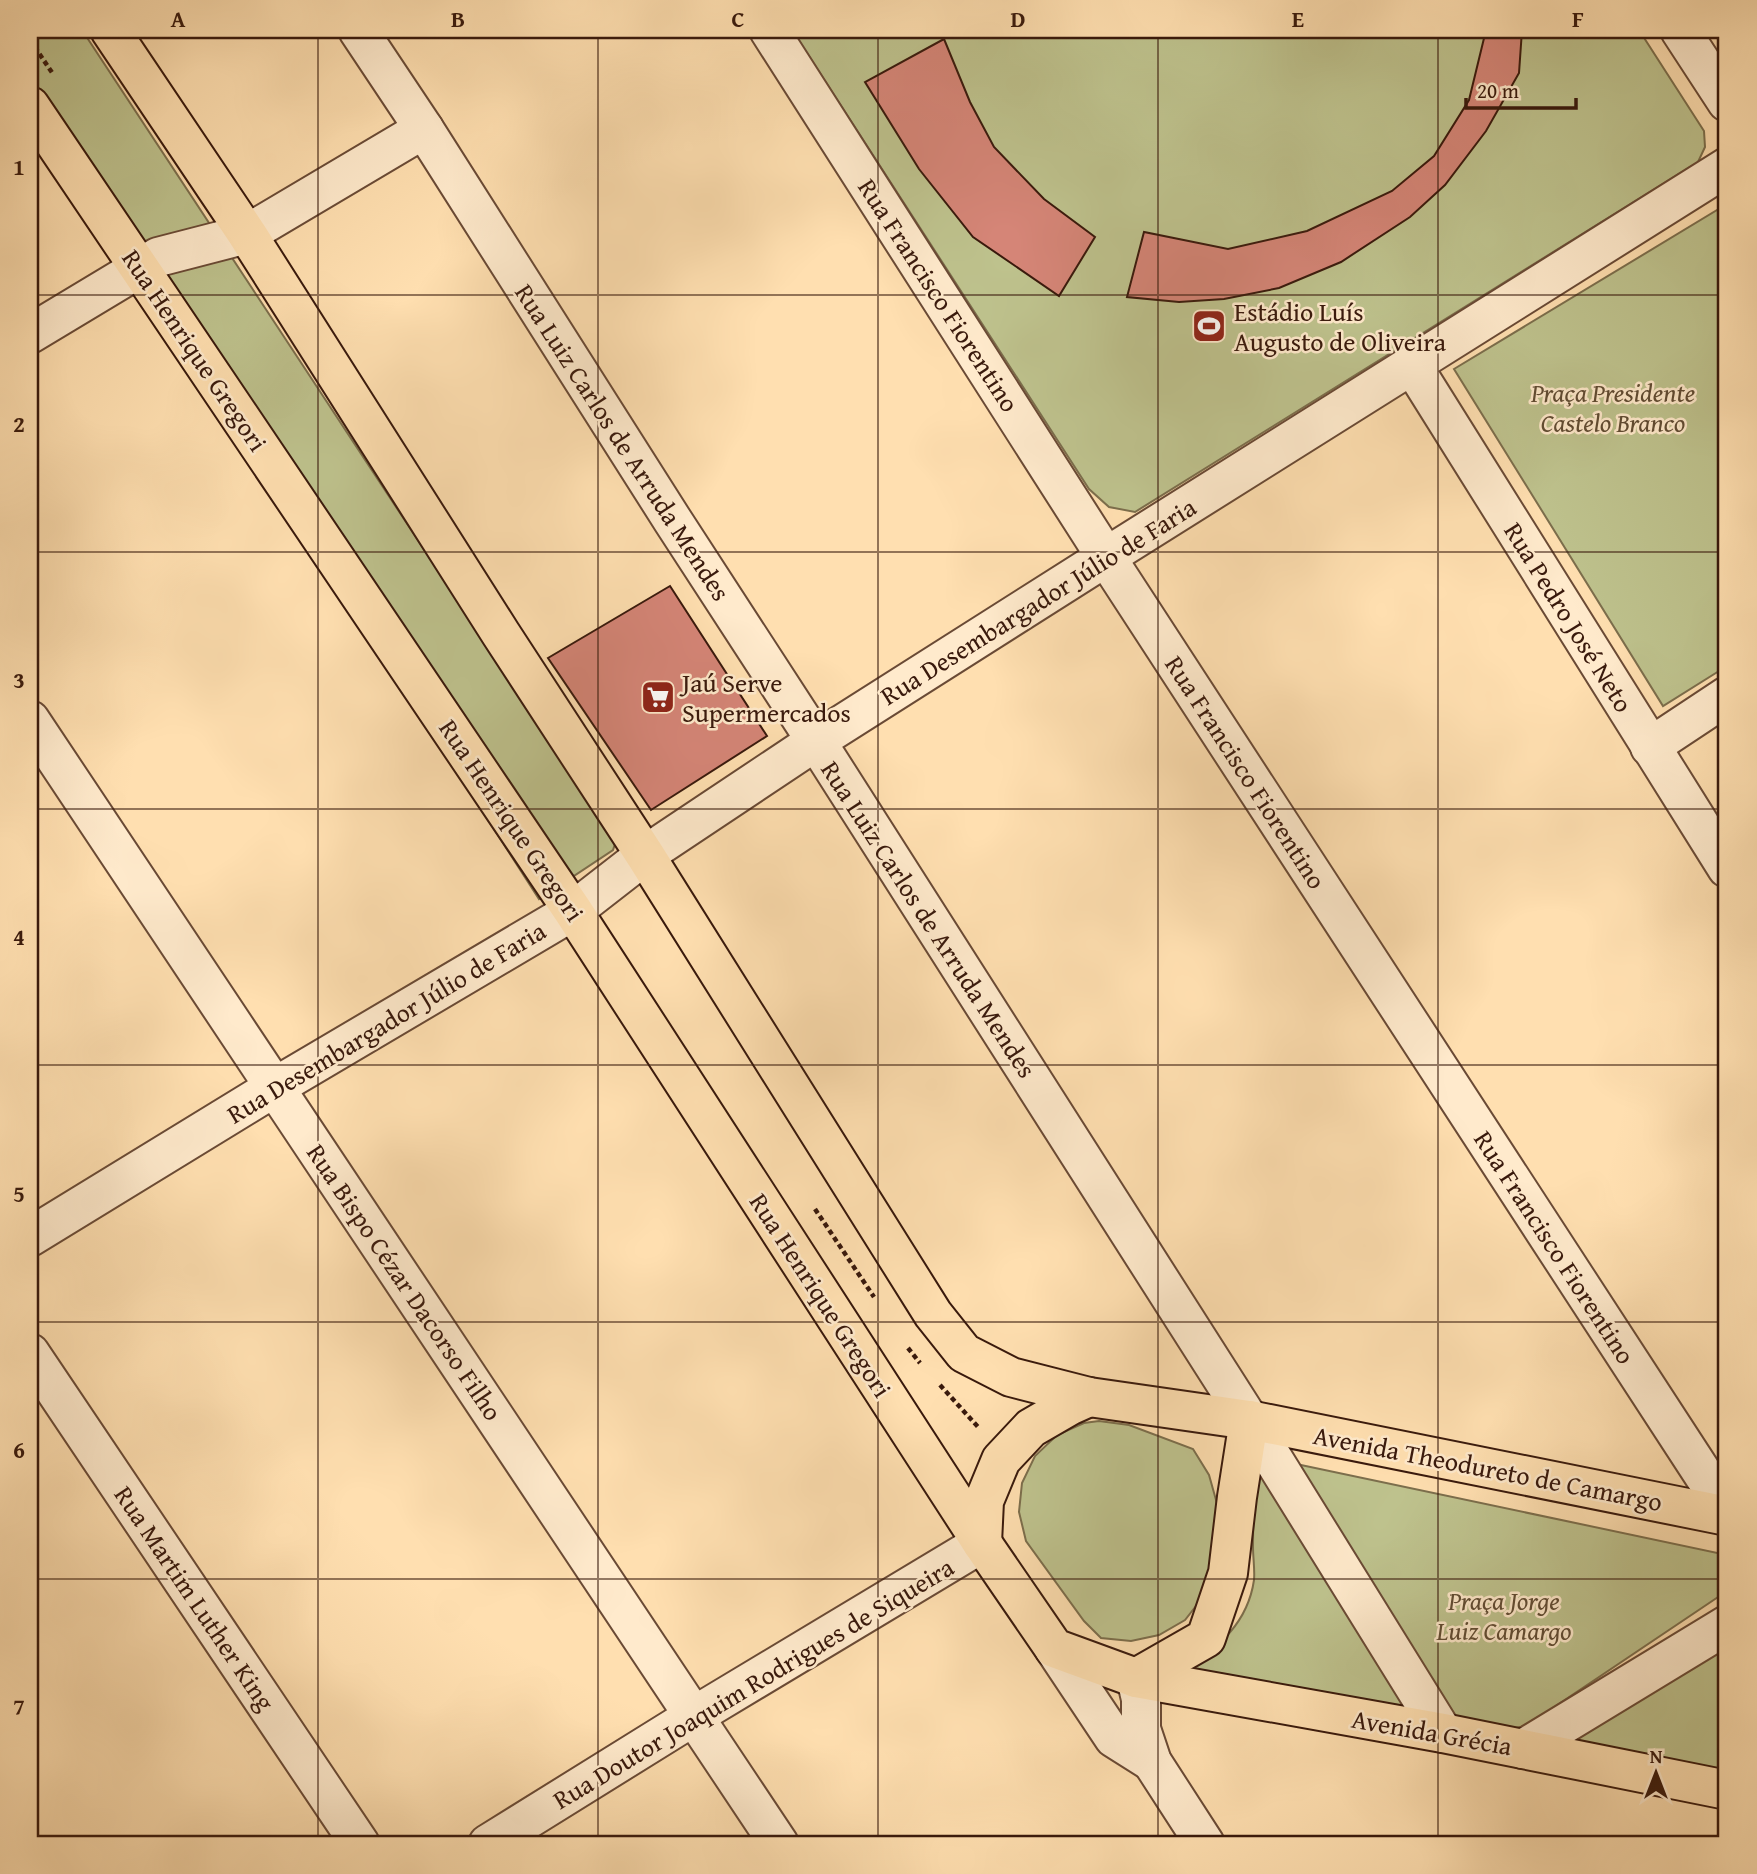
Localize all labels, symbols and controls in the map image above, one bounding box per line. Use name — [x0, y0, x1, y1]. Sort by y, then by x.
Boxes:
text: A — [171, 2, 186, 35]
text: B — [451, 2, 465, 35]
text: C — [731, 2, 745, 35]
text: D — [1011, 2, 1026, 35]
text: E — [1292, 2, 1304, 35]
text: F — [1572, 2, 1584, 35]
scale bar — [1466, 66, 1577, 110]
text: 20 m — [1477, 75, 1519, 106]
text: 1 — [13, 150, 25, 183]
street label: Rua Francisco Fiorentino — [849, 171, 1029, 419]
street label: Rua Henrique Gregori — [113, 241, 277, 459]
street label: Rua Luiz Carlos de Arruda Mendes — [506, 276, 740, 608]
place label: Estádio Luís Augusto de Oliveira — [1234, 292, 1447, 361]
sports icon: Estádio Luís Augusto de Oliveira — [1190, 307, 1228, 345]
park label: Praça Presidente Castelo Branco — [1530, 373, 1695, 442]
text: 2 — [13, 407, 25, 440]
street label: Rua Desembargador Júlio de Faria — [872, 487, 1204, 715]
street label: Rua Pedro José Neto — [1495, 514, 1643, 720]
street label: Rua Francisco Fiorentino — [1156, 648, 1336, 896]
text: 3 — [13, 663, 25, 696]
place label: Jaú Serve Supermercados — [679, 663, 851, 732]
supermarket icon: Jaú Serve Supermercados — [639, 678, 677, 716]
street label: Rua Henrique Gregori — [430, 711, 594, 929]
street label: Rua Luiz Carlos de Arruda Mendes — [812, 753, 1046, 1085]
street label: Rua Desembargador Júlio de Faria — [219, 911, 554, 1133]
text: 4 — [13, 920, 25, 953]
street label: Rua Francisco Fiorentino — [1465, 1123, 1645, 1371]
street label: Rua Bispo Cézar Dacorso Filho — [297, 1136, 513, 1428]
text: 5 — [13, 1177, 25, 1210]
street label: Rua Henrique Gregori — [740, 1185, 902, 1405]
street label: Avenida Theodureto de Camargo — [1310, 1415, 1666, 1521]
text: 6 — [13, 1433, 25, 1466]
street label: Rua Martim Luther King — [105, 1478, 285, 1718]
street label: Rua Doutor Joaquim Rodrigues de Siqueira — [545, 1547, 962, 1819]
park label: Praça Jorge Luiz Camargo — [1436, 1581, 1572, 1650]
text: 7 — [13, 1690, 25, 1723]
street label: Avenida Grécia — [1349, 1699, 1516, 1765]
north arrow — [1620, 1738, 1690, 1808]
text: N — [1650, 1742, 1663, 1770]

